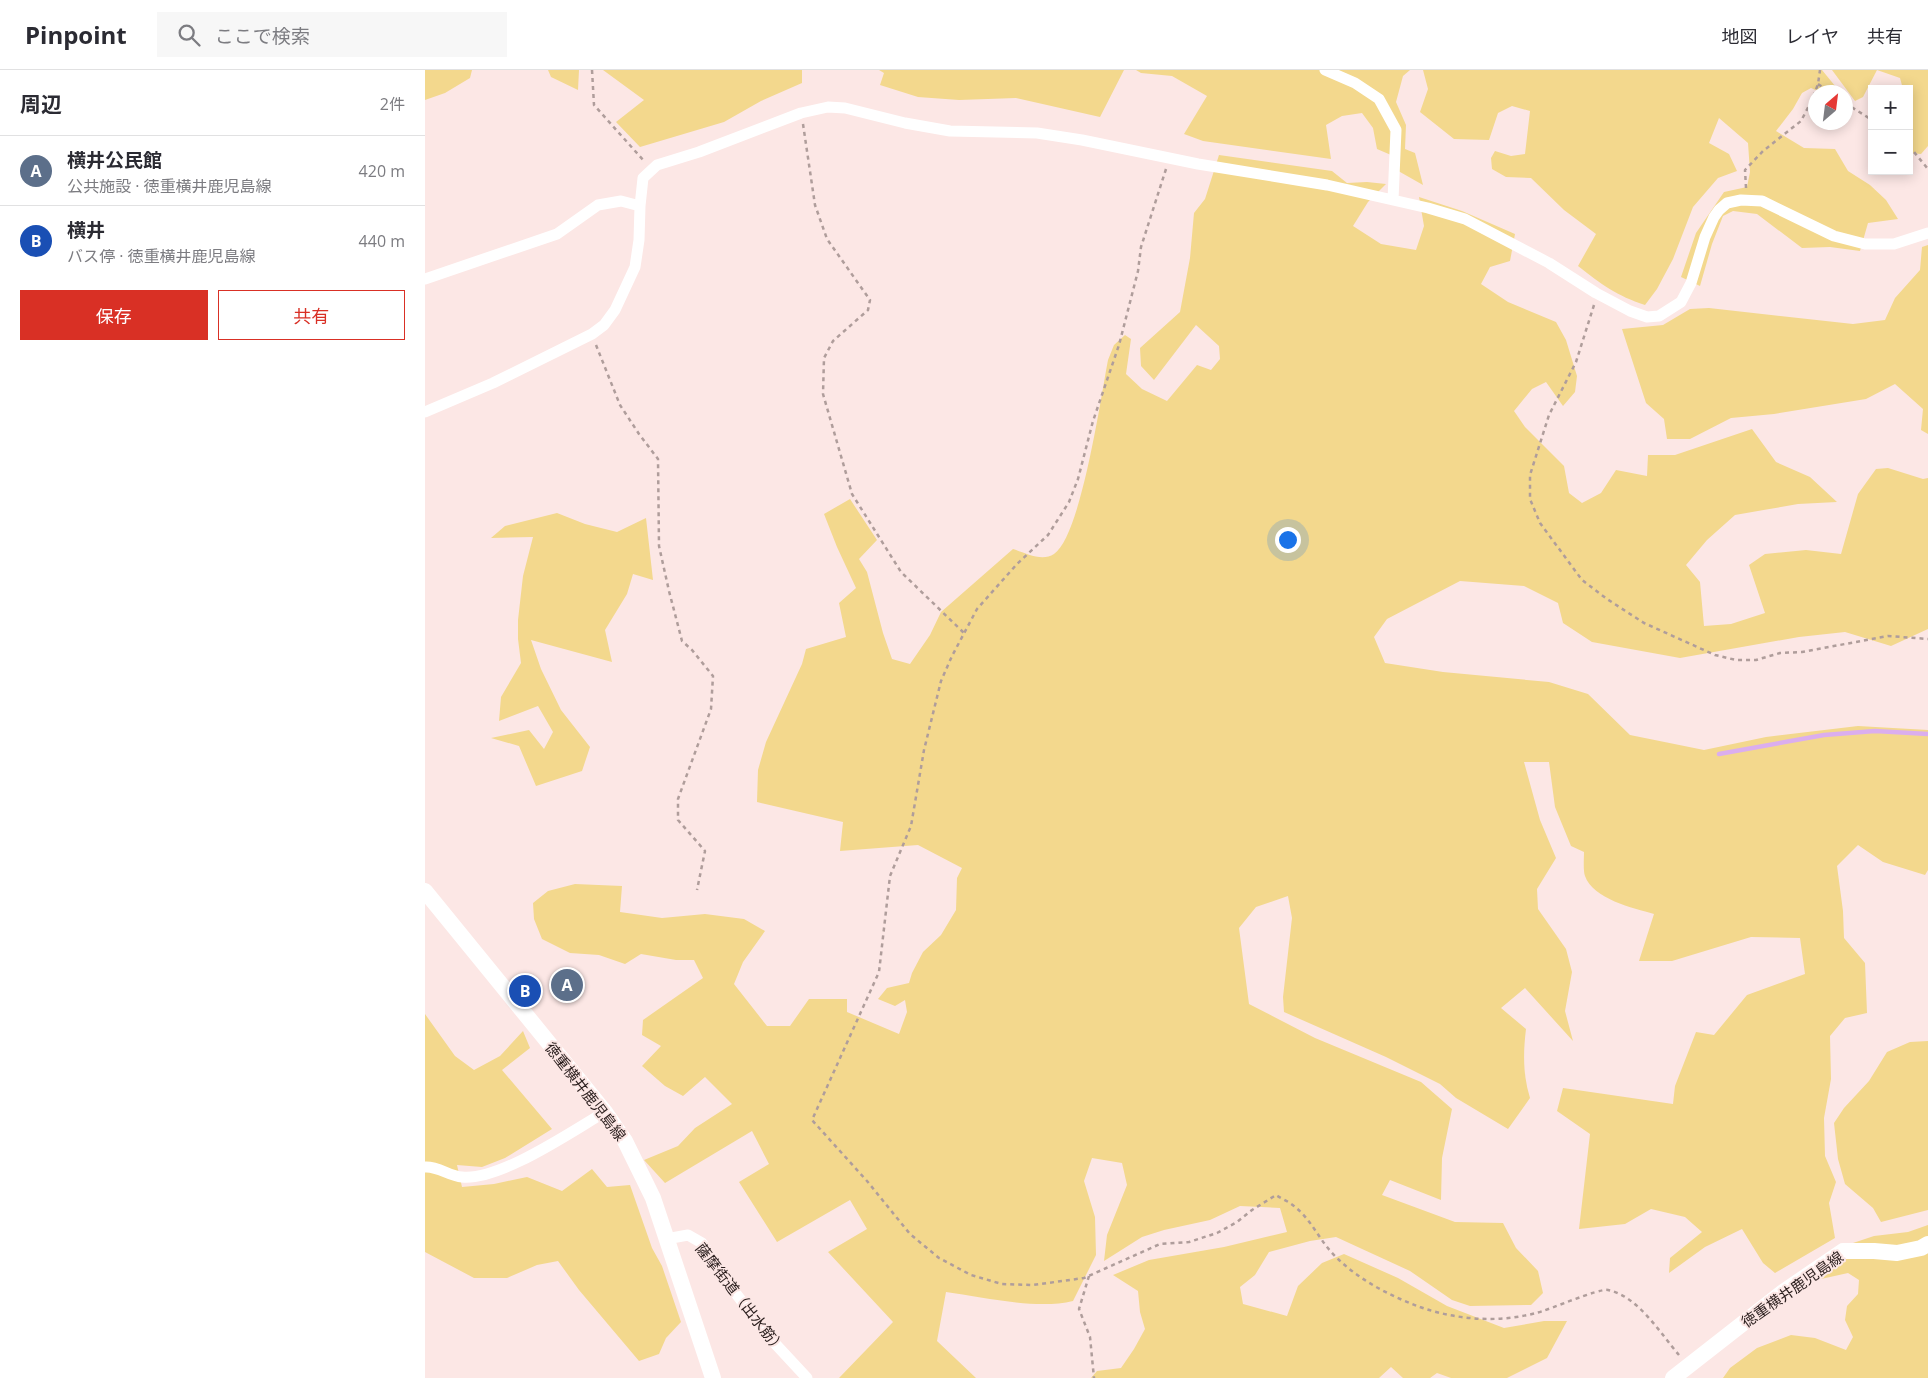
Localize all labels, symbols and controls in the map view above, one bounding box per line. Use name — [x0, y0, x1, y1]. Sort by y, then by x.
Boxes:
search box — [157, 12, 507, 57]
text: Pinpoint — [25, 18, 127, 51]
icon: search — [175, 21, 203, 49]
text: ここで検索 — [215, 23, 310, 49]
text: 地図 — [1722, 24, 1758, 48]
text: レイヤ — [1786, 24, 1839, 48]
text: 共有 — [1867, 24, 1903, 48]
north arrow — [1808, 85, 1853, 130]
map controls — [1868, 85, 1913, 175]
button: + — [1868, 85, 1913, 130]
text: 周辺 — [20, 90, 62, 118]
text: 2件 — [380, 93, 405, 115]
button: − — [1868, 130, 1913, 175]
text: 横井公民館 — [67, 147, 162, 173]
text: A — [30, 160, 42, 182]
text: 420 m — [359, 160, 405, 182]
text: 公共施設 · 徳重横井鹿児島線 — [67, 175, 272, 197]
text: 横井 — [67, 217, 105, 243]
text: B — [31, 230, 41, 252]
text: 440 m — [359, 230, 405, 252]
text: バス停 · 徳重横井鹿児島線 — [67, 245, 256, 267]
button: 保存 — [20, 290, 208, 340]
button: 共有 — [218, 290, 405, 340]
your location — [1275, 527, 1301, 553]
pin: A — [551, 966, 583, 1004]
pin: B — [509, 972, 541, 1010]
street label: 徳重横井鹿児島線 — [541, 1038, 631, 1144]
street label: 薩摩街道（出水筋） — [692, 1239, 790, 1357]
street label: 徳重横井鹿児島線 — [1737, 1246, 1847, 1332]

